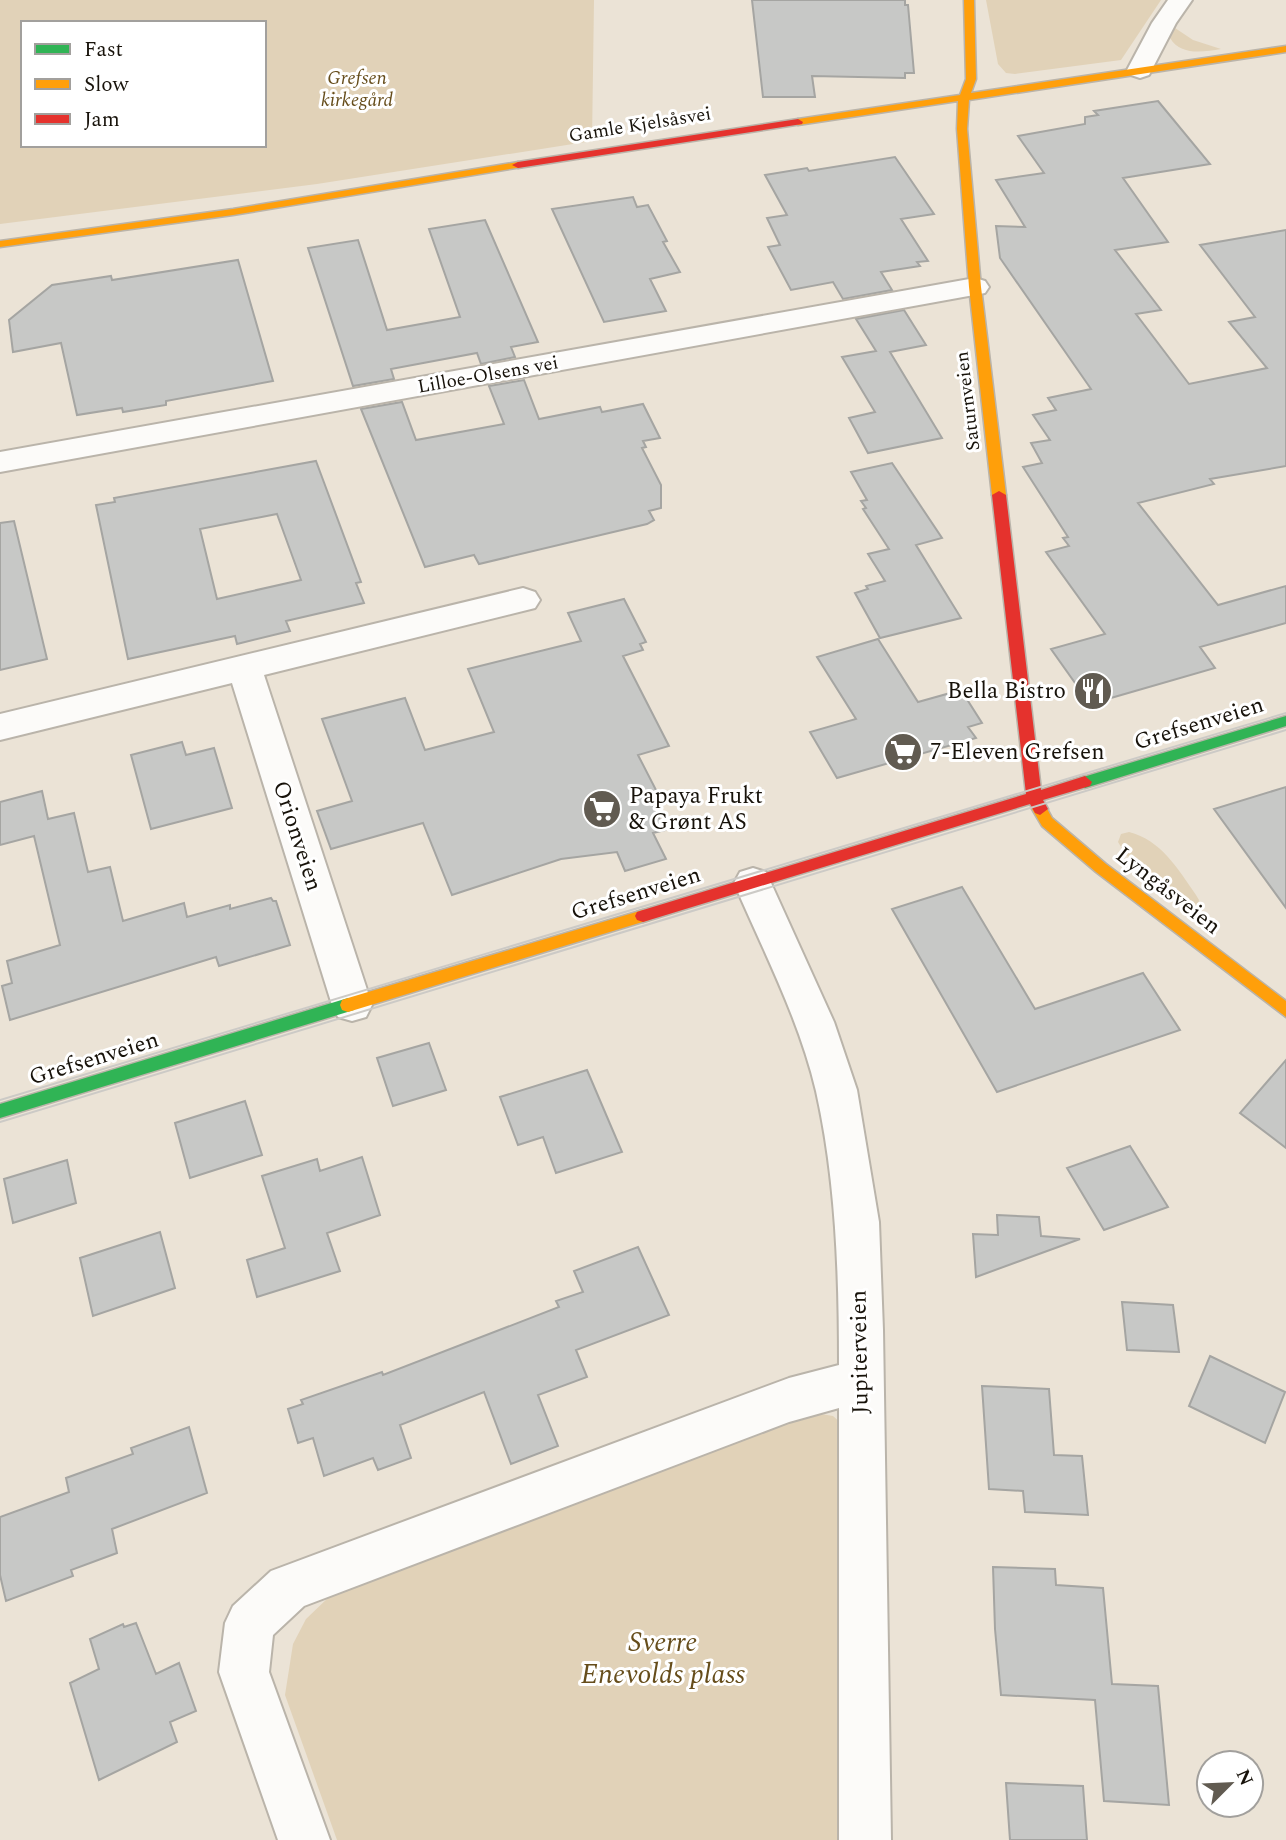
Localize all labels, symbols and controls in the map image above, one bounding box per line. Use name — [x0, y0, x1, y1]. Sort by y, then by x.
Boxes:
legend — [21, 21, 266, 147]
text: Fast — [84, 34, 123, 66]
park label: Grefsen kirkegård — [321, 64, 393, 115]
text: Slow — [84, 69, 130, 101]
street label: Gamle Kjelsåsvei — [567, 99, 713, 151]
text: Jam — [84, 104, 120, 136]
street label: Lilloe-Olsens vei — [415, 348, 561, 402]
street label: Saturnveien — [948, 350, 988, 452]
restaurant icon: Bella Bistro — [1072, 670, 1114, 712]
place label: Bella Bistro — [947, 674, 1066, 709]
street label: Grefsenveien — [1130, 688, 1268, 760]
supermarket icon: 7-Eleven Grefsen — [882, 731, 924, 773]
place label: 7-Eleven Grefsen — [930, 735, 1105, 770]
street label: Orionveien — [263, 776, 331, 896]
place label: Papaya Frukt & Grønt AS — [629, 779, 763, 840]
supermarket icon: Papaya Frukt & Grønt AS — [581, 788, 623, 830]
street label: Lyngåsveien — [1108, 838, 1228, 944]
street label: Grefsenveien — [567, 858, 705, 930]
street label: Grefsenveien — [25, 1023, 163, 1095]
street label: Jupiterveien — [841, 1290, 879, 1414]
park label: Sverre Enevolds plass — [581, 1621, 745, 1696]
north arrow — [1195, 1749, 1265, 1819]
text: N — [1228, 1765, 1261, 1791]

